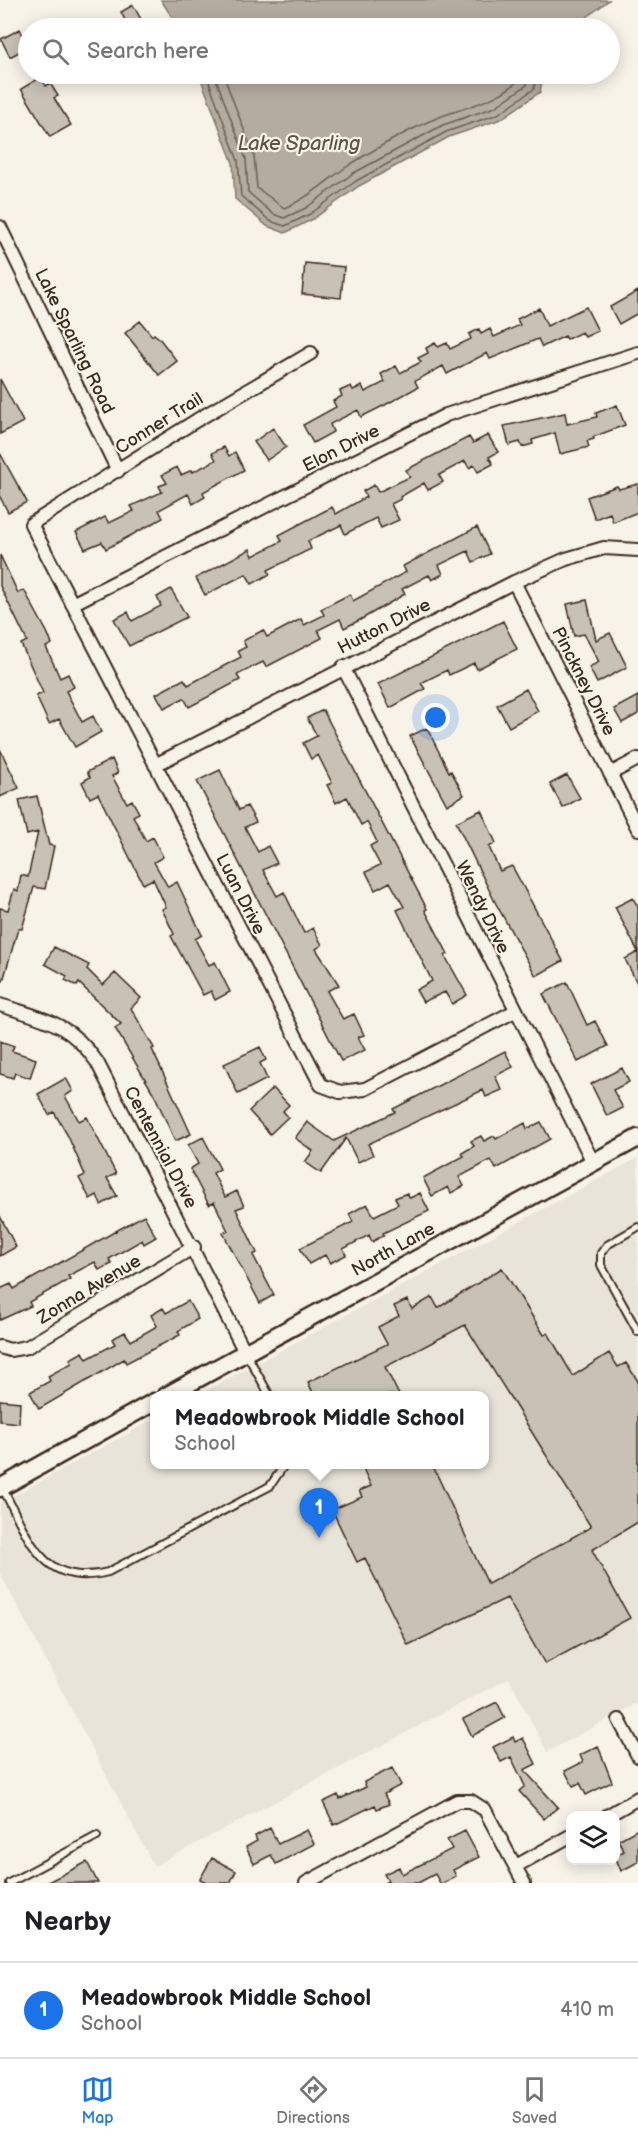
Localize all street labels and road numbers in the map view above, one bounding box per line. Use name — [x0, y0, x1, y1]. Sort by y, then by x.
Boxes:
street label: Lake Sparling Road — [30, 265, 119, 417]
street label: Conner Trail — [112, 388, 207, 459]
street label: Elon Drive — [299, 420, 383, 477]
street label: Hutton Drive — [334, 594, 434, 659]
street label: Pinckney Drive — [547, 624, 620, 739]
street label: Luan Drive — [211, 850, 270, 938]
street label: Wendy Drive — [451, 857, 514, 957]
street label: Centennial Drive — [120, 1083, 202, 1212]
street label: North Lane — [348, 1218, 439, 1281]
street label: Zonna Avenue — [33, 1250, 145, 1329]

